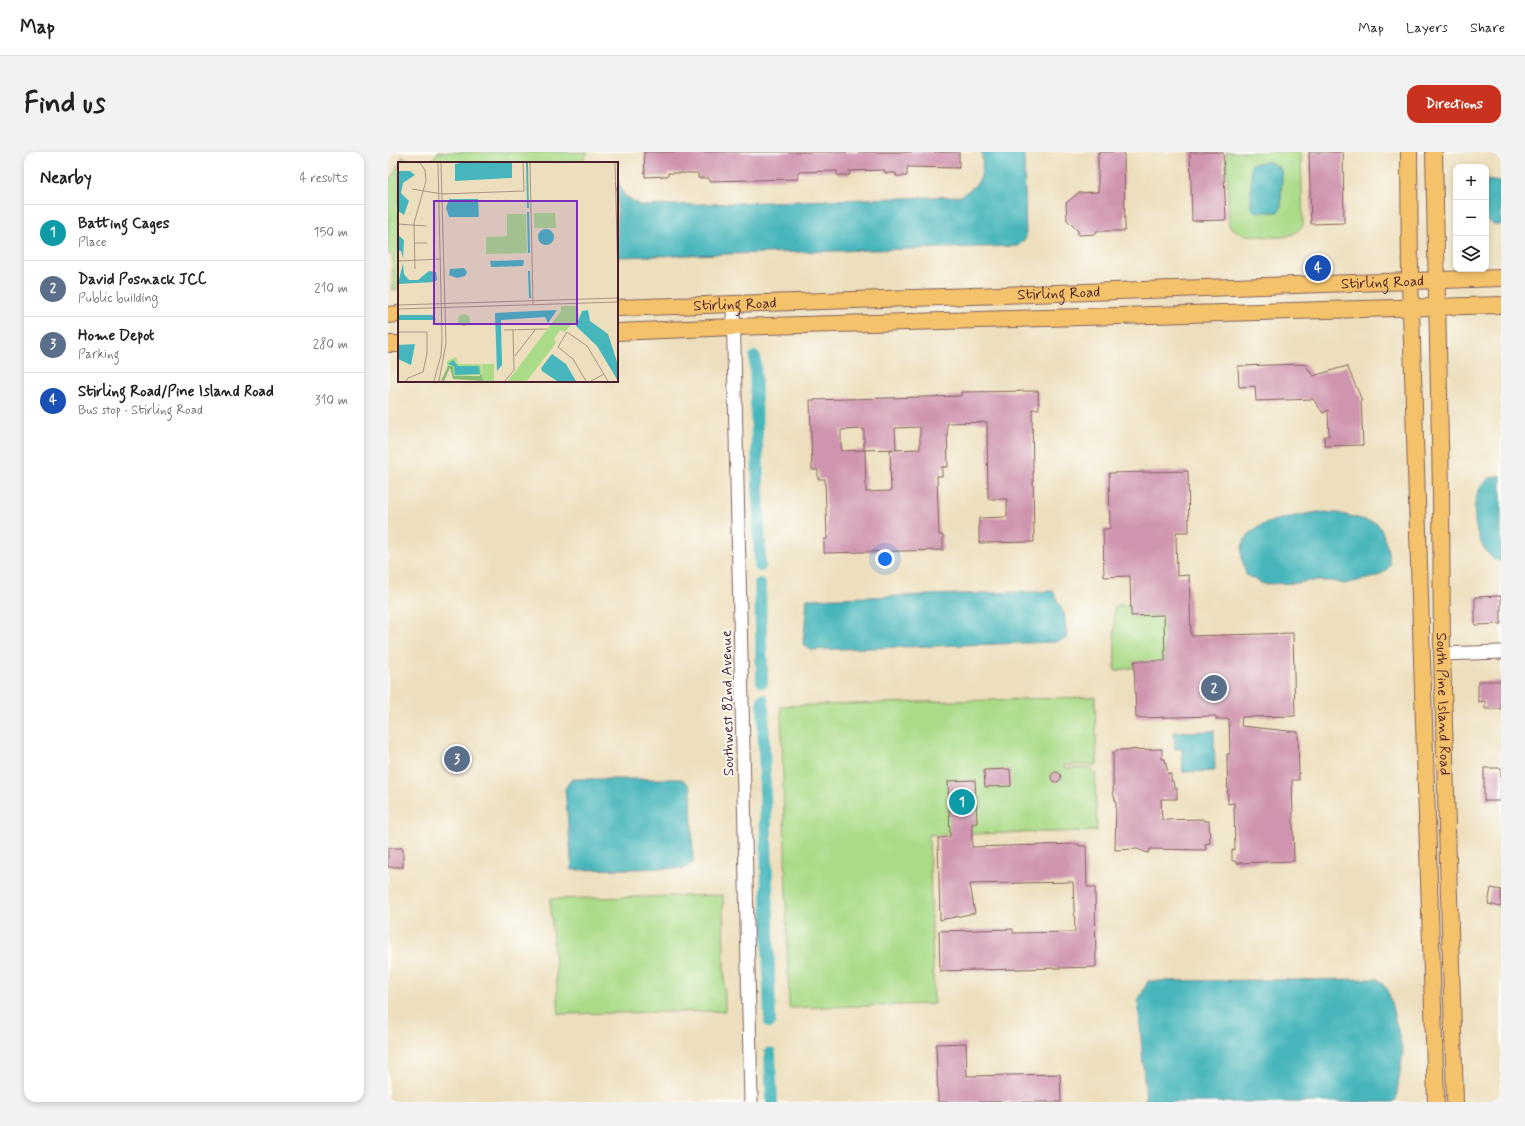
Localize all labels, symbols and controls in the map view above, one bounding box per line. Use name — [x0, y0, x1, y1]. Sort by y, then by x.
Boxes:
text: Map — [20, 15, 55, 40]
text: Map — [1358, 19, 1384, 37]
text: Layers — [1406, 19, 1448, 37]
text: Share — [1470, 19, 1505, 37]
button: Directions — [1407, 85, 1501, 123]
text: Find us — [24, 86, 105, 123]
inset map — [398, 162, 618, 382]
map controls — [1453, 164, 1489, 272]
button: + — [1453, 164, 1489, 200]
text: Nearby — [40, 167, 92, 189]
text: 4 results — [299, 170, 348, 187]
button: − — [1453, 200, 1489, 236]
text: Batting Cages — [78, 214, 169, 234]
text: 1 — [50, 224, 56, 241]
text: 150 m — [314, 224, 348, 241]
text: Place — [78, 234, 107, 251]
button: layers — [1453, 236, 1489, 272]
pin: 4 — [1305, 253, 1331, 283]
text: David Posnack JCC — [78, 270, 207, 290]
street label: Stirling Road — [1341, 272, 1425, 294]
text: 2 — [50, 280, 56, 297]
text: 210 m — [314, 280, 348, 297]
street label: Stirling Road — [1017, 283, 1101, 305]
text: Public building — [78, 290, 158, 307]
street label: Stirling Road — [693, 294, 777, 316]
text: Home Depot — [78, 326, 154, 346]
text: 3 — [50, 336, 56, 353]
text: 280 m — [313, 336, 348, 353]
text: Parking — [78, 346, 120, 363]
text: Stirling Road/Pine Island Road — [78, 382, 274, 402]
text: 4 — [49, 392, 57, 409]
text: 310 m — [315, 392, 348, 409]
text: Bus stop · Stirling Road — [78, 402, 203, 419]
your location — [875, 549, 895, 569]
street label: Southwest 82nd Avenue — [717, 630, 739, 776]
street label: South Pine Island Road — [1431, 632, 1455, 776]
pin: 2 — [1201, 673, 1227, 703]
pin: 3 — [444, 744, 470, 774]
pin: 1 — [949, 787, 975, 817]

